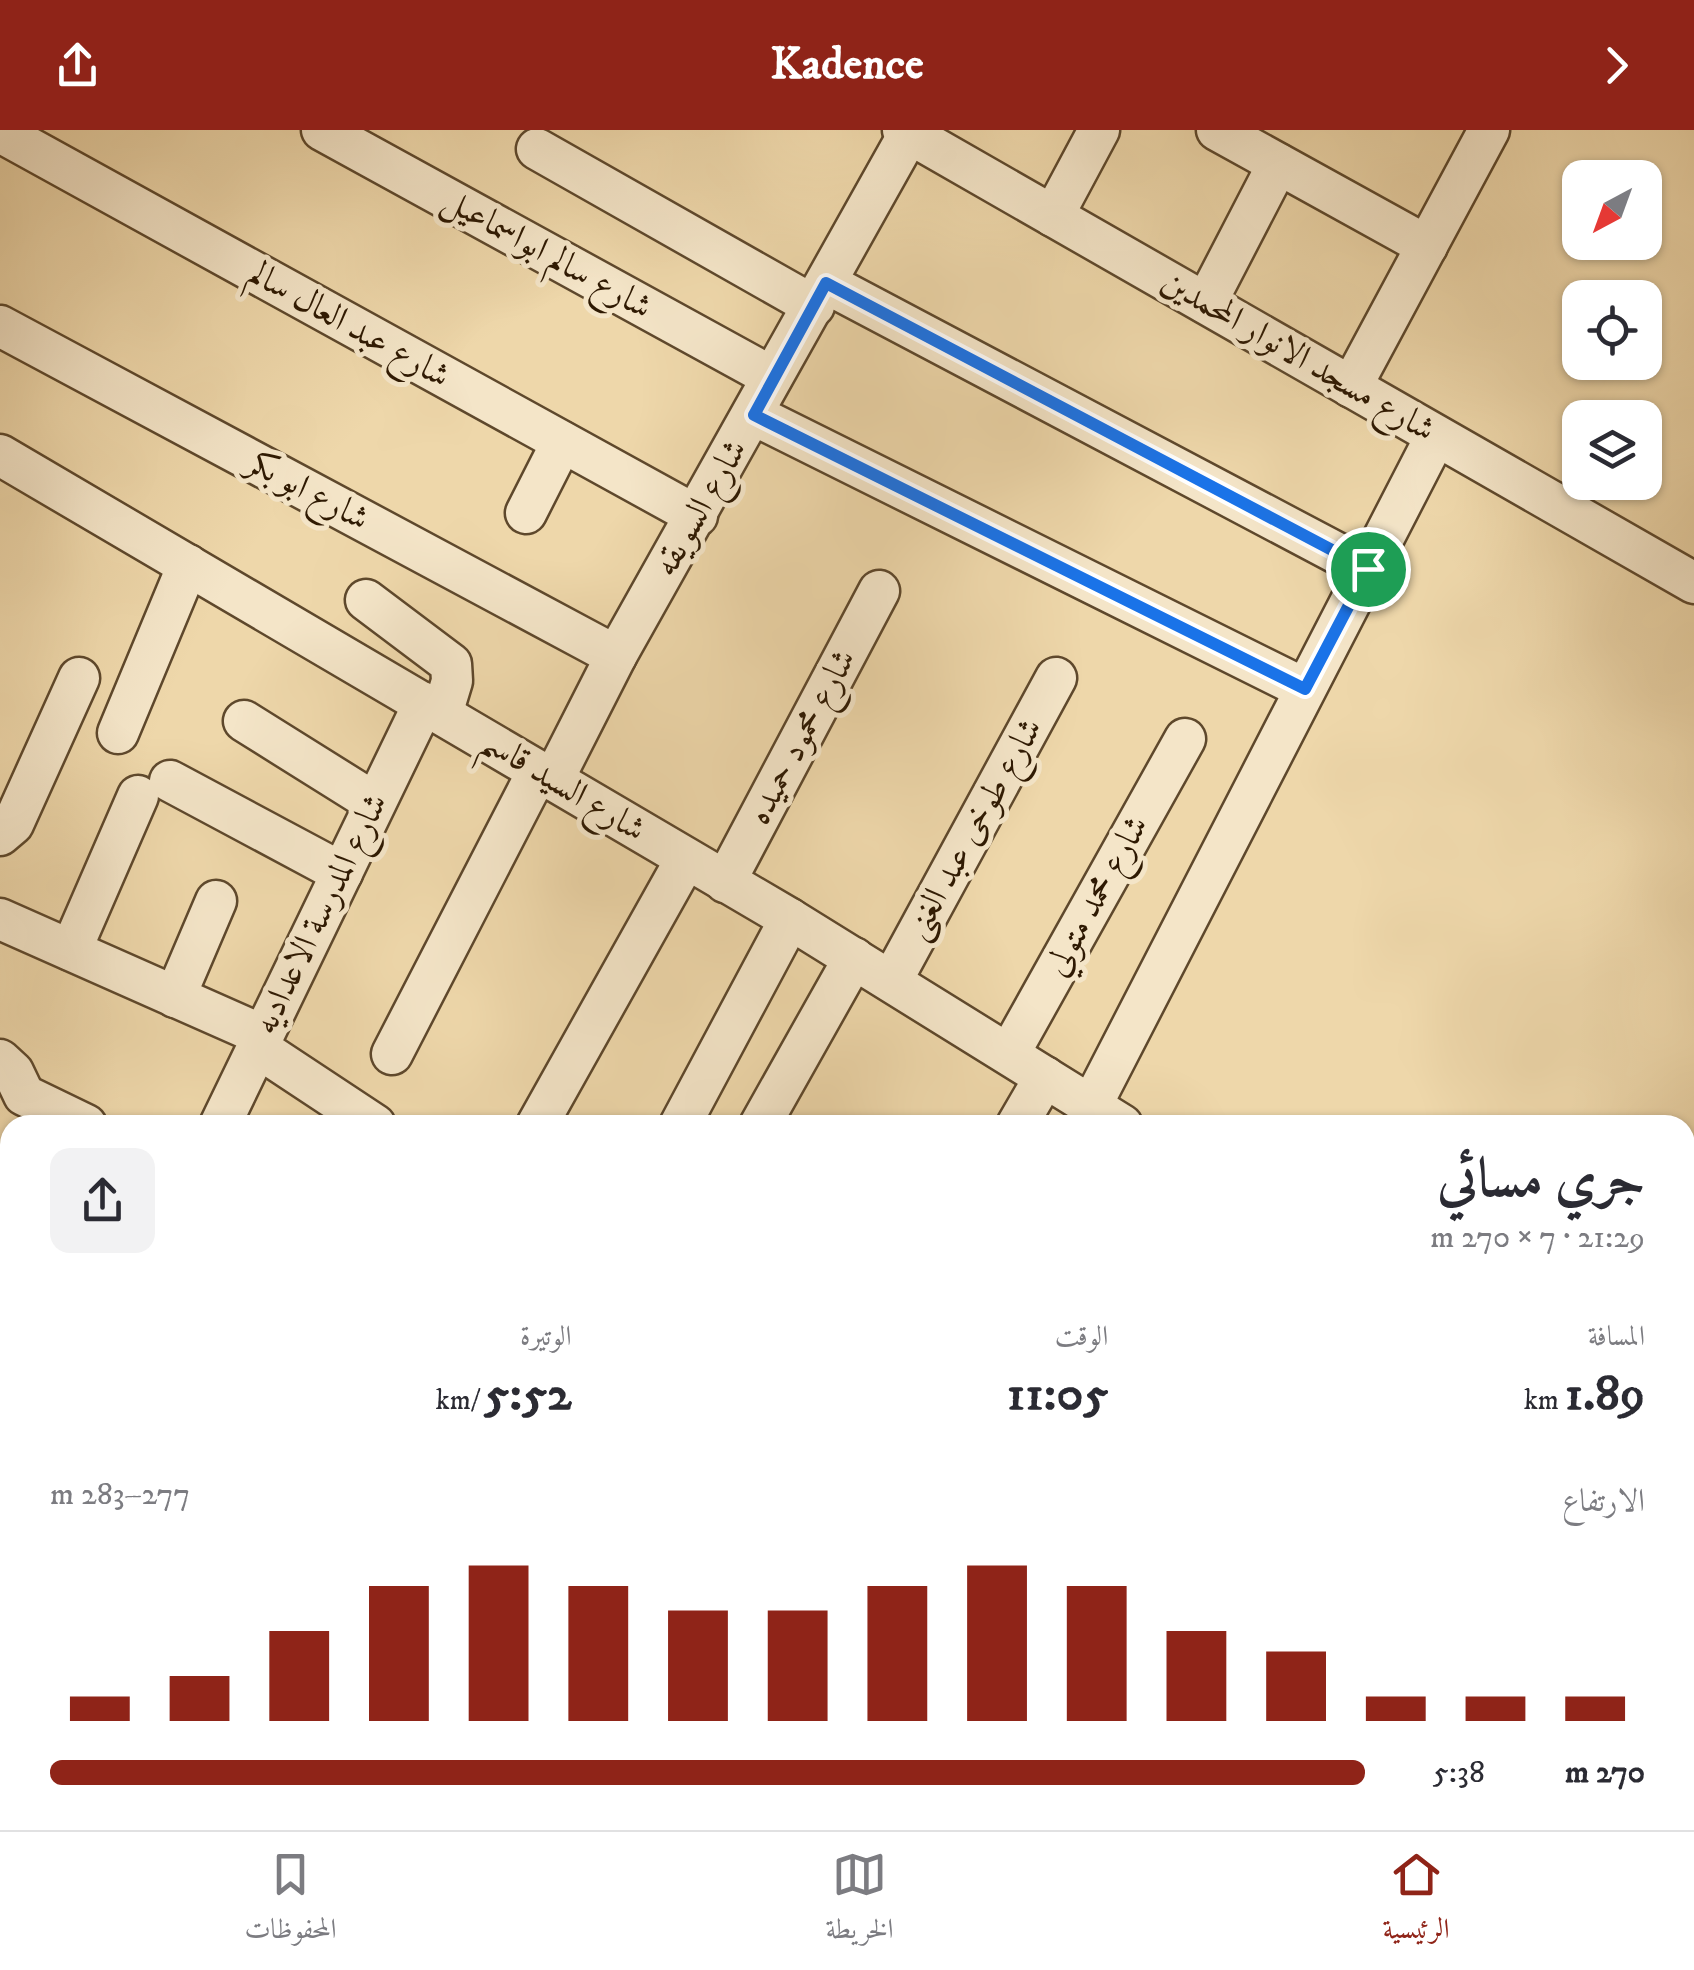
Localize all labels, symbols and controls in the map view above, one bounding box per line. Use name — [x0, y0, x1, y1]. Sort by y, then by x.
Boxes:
text: Kadence — [770, 37, 924, 93]
icon: share — [50, 38, 105, 93]
icon: forward — [1589, 38, 1644, 93]
north arrow — [1562, 160, 1662, 260]
map controls — [1562, 160, 1662, 500]
street label: شارع سالم ابواسماعيل — [431, 178, 660, 335]
street label: شارع عبد العال سالم — [237, 251, 458, 404]
street label: شارع مسجد الانوار المحمدين — [1150, 260, 1443, 457]
button: locate — [1562, 280, 1662, 380]
button: layers — [1562, 400, 1662, 500]
street label: شارع السويقه — [644, 431, 762, 587]
street label: شارع ابو بكر — [234, 439, 377, 546]
pin — [1326, 527, 1411, 612]
icon: arrive — [1341, 542, 1396, 597]
street label: شارع محمود حميده — [737, 642, 871, 835]
street label: شارع طوخى عبد الغنى — [895, 710, 1058, 950]
street label: شارع السيد قاسم — [467, 720, 653, 862]
street label: شارع المدرسة الاعداديه — [244, 786, 403, 1044]
street label: شارع محمد متولي — [1035, 808, 1164, 987]
text: جري مسائي — [1437, 1146, 1645, 1215]
button: share — [50, 1148, 155, 1253]
text: 21:29 · 7 × 270 m — [1430, 1218, 1645, 1258]
text: الوتيرة — [520, 1319, 572, 1354]
text: الوقت — [1055, 1319, 1108, 1354]
text: المسافة — [1588, 1319, 1645, 1354]
text: 5:52 — [484, 1363, 572, 1426]
text: 11:05 — [1007, 1363, 1108, 1426]
text: 1.89 — [1565, 1363, 1645, 1426]
text: /km — [436, 1383, 484, 1418]
text: km — [1524, 1383, 1565, 1418]
text: 277–283 m — [50, 1475, 190, 1515]
text: الارتفاع — [1562, 1482, 1645, 1522]
text: 5:38 — [1433, 1753, 1485, 1793]
text: 270 m — [1565, 1753, 1645, 1793]
tab: المحفوظات — [244, 1847, 337, 1956]
tab: الخريطة — [825, 1847, 894, 1956]
tab: الرئيسية — [1382, 1847, 1450, 1956]

